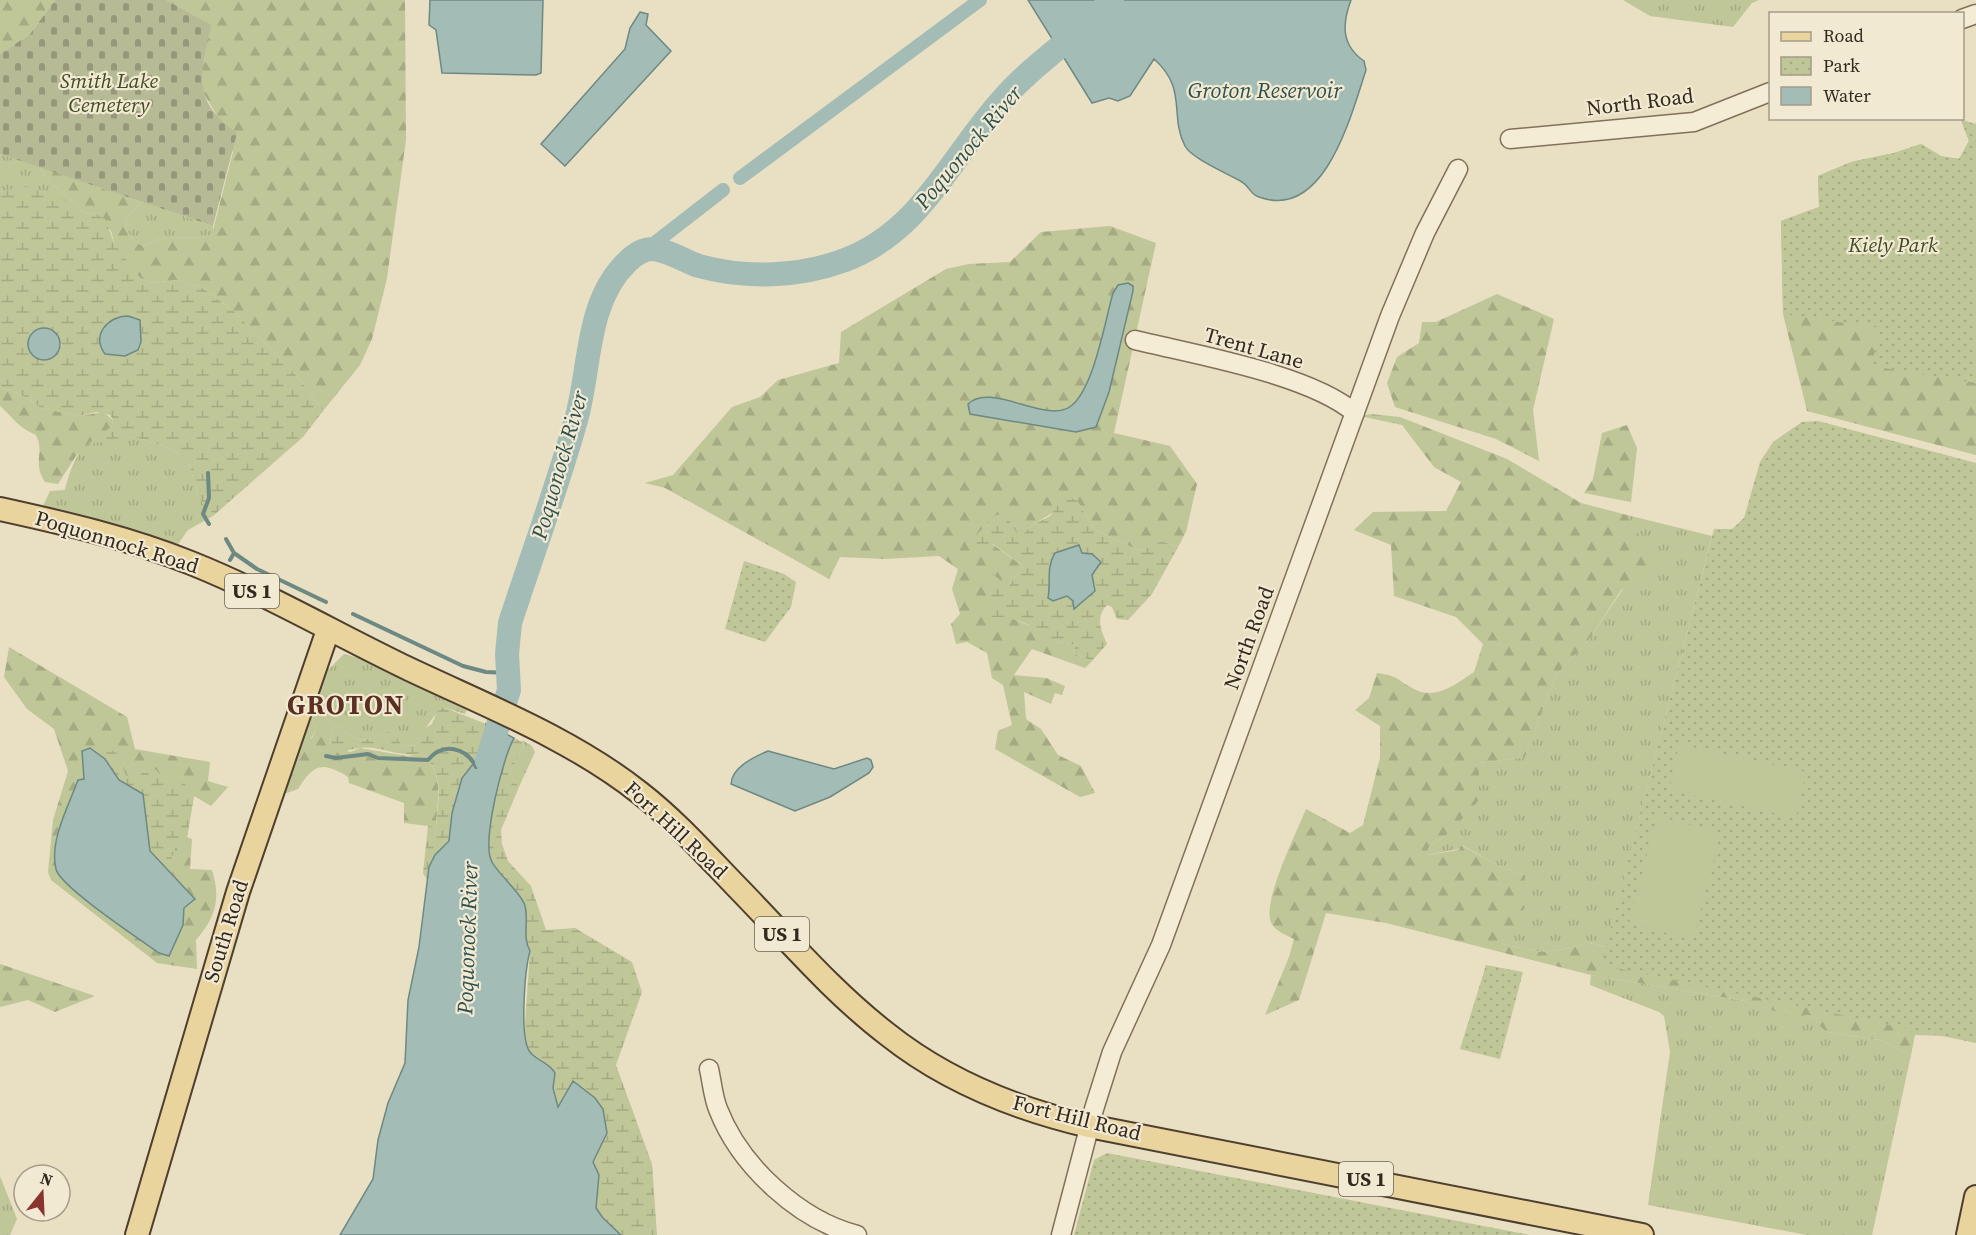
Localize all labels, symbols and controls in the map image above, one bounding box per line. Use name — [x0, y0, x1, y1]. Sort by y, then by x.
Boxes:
legend — [1769, 12, 1964, 120]
text: Road — [1823, 23, 1864, 48]
text: Park — [1823, 53, 1860, 78]
park label: Smith Lake Cemetery — [60, 66, 158, 119]
water label: Groton Reservoir — [1188, 75, 1343, 105]
water label: Poquonock River — [907, 78, 1029, 216]
street label: North Road — [1585, 81, 1695, 122]
text: Water — [1823, 83, 1871, 108]
park label: Kiely Park — [1847, 230, 1938, 259]
street label: Trent Lane — [1201, 319, 1307, 376]
water label: Poquonock River — [523, 386, 595, 544]
street label: Poquonnock Road — [32, 503, 203, 580]
road number: US 1 — [225, 574, 279, 608]
street label: North Road — [1216, 582, 1281, 693]
district label: GROTON — [287, 686, 405, 723]
street label: Fort Hill Road — [618, 774, 734, 885]
water label: Poquonock River — [449, 860, 485, 1016]
street label: South Road — [196, 876, 255, 986]
road number: US 1 — [755, 917, 809, 951]
street label: Fort Hill Road — [1010, 1088, 1145, 1148]
road number: US 1 — [1339, 1162, 1393, 1196]
north arrow — [12, 1163, 72, 1223]
text: N — [38, 1166, 56, 1191]

